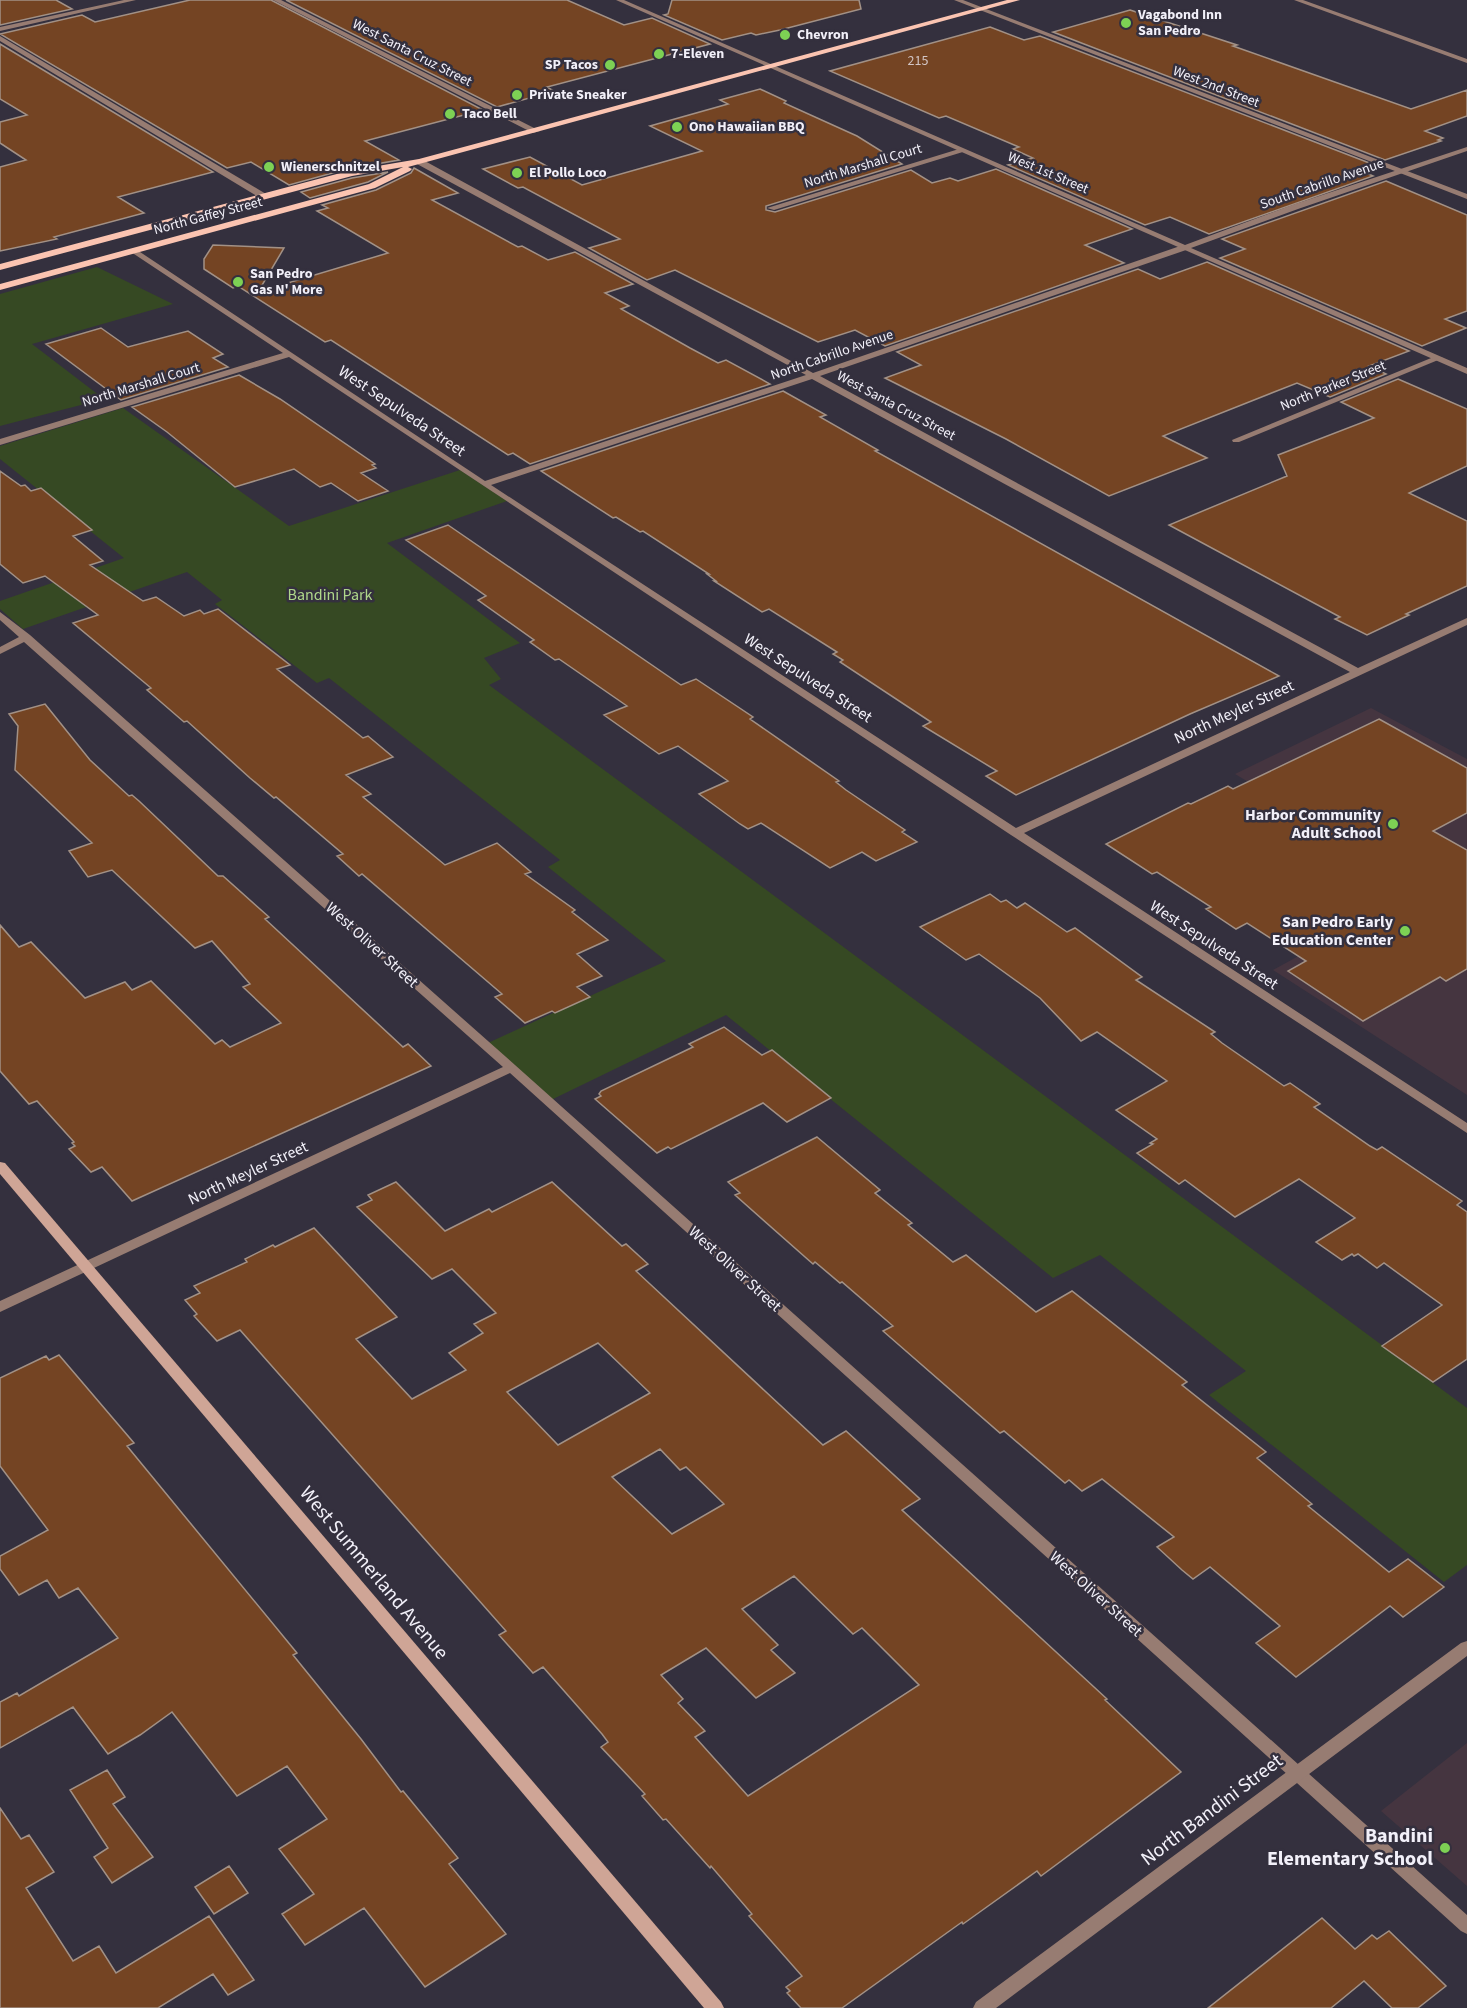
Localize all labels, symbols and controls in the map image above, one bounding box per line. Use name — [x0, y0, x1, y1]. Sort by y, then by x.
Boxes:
place label: Vagabond Inn San Pedro — [1137, 5, 1222, 41]
street label: West Santa Cruz Street — [349, 14, 476, 92]
marker: Vagabond Inn San Pedro — [1119, 16, 1133, 30]
place label: Chevron — [797, 25, 849, 45]
marker: Chevron — [778, 28, 792, 42]
place label: 7-Eleven — [671, 44, 724, 64]
marker: 7-Eleven — [652, 47, 666, 61]
house number: 215 — [908, 51, 928, 71]
place label: SP Tacos — [545, 55, 598, 75]
marker: SP Tacos — [603, 58, 617, 72]
street label: West 2nd Street — [1170, 61, 1262, 113]
place label: Private Sneaker — [529, 85, 627, 105]
marker: Private Sneaker — [510, 88, 524, 102]
place label: Taco Bell — [462, 104, 517, 124]
marker: Taco Bell — [443, 107, 457, 121]
place label: Ono Hawaiian BBQ — [689, 117, 805, 137]
marker: Ono Hawaiian BBQ — [670, 120, 684, 134]
street label: North Marshall Court — [802, 139, 924, 193]
street label: West 1st Street — [1004, 147, 1092, 199]
street label: South Cabrillo Avenue — [1257, 153, 1387, 215]
place label: Wienerschnitzel — [281, 157, 380, 177]
marker: Wienerschnitzel — [262, 160, 276, 174]
place label: El Pollo Loco — [529, 163, 607, 183]
marker: El Pollo Loco — [510, 166, 524, 180]
street label: North Gaffey Street — [151, 192, 265, 240]
place label: San Pedro Gas N' More — [250, 264, 323, 300]
marker: San Pedro Gas N' More — [231, 275, 245, 289]
street label: North Cabrillo Avenue — [768, 325, 896, 385]
street label: North Parker Street — [1277, 356, 1389, 416]
street label: North Marshall Court — [80, 358, 202, 412]
street label: West Sepulveda Street — [334, 360, 470, 462]
street label: West Santa Cruz Street — [833, 366, 959, 446]
park label: Bandini Park — [288, 584, 372, 606]
street label: West Sepulveda Street — [739, 628, 877, 728]
street label: North Meyler Street — [1170, 674, 1298, 749]
place label: Harbor Community Adult School — [1245, 804, 1382, 844]
marker: Harbor Community Adult School — [1386, 817, 1400, 831]
street label: West Sepulveda Street — [1145, 895, 1283, 995]
street label: West Oliver Street — [321, 897, 424, 993]
place label: San Pedro Early Education Center — [1272, 911, 1394, 951]
marker: San Pedro Early Education Center — [1398, 924, 1412, 938]
street label: North Meyler Street — [184, 1135, 312, 1210]
street label: West Oliver Street — [684, 1221, 787, 1317]
street label: West Summerland Avenue — [293, 1480, 455, 1666]
street label: West Oliver Street — [1045, 1546, 1148, 1642]
street label: North Bandini Street — [1135, 1747, 1289, 1873]
place label: Bandini Elementary School — [1267, 1822, 1433, 1873]
marker: Bandini Elementary School — [1438, 1841, 1452, 1855]

